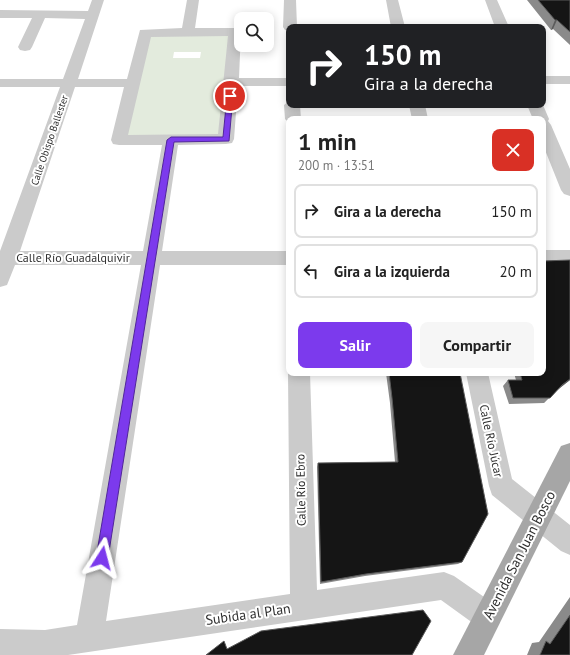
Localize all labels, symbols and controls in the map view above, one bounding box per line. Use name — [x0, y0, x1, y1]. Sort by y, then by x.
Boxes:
map controls — [234, 12, 274, 52]
button: search — [234, 12, 274, 52]
text: 150 m — [364, 36, 441, 73]
icon: right — [298, 40, 350, 92]
text: Gira a la derecha — [364, 72, 493, 95]
pin — [213, 79, 247, 113]
icon: arrive — [219, 85, 241, 107]
street label: Calle Obispo Ballester — [28, 93, 71, 187]
text: 1 min — [298, 126, 357, 157]
button: close — [492, 129, 534, 171]
text: 200 m · 13:51 — [298, 157, 375, 174]
icon: right — [300, 200, 322, 222]
text: Gira a la derecha — [334, 202, 441, 221]
text: 150 m — [491, 202, 532, 221]
street label: Calle Río Guadalquivir — [16, 250, 130, 265]
icon: left — [300, 260, 322, 282]
text: Gira a la izquierda — [334, 262, 450, 281]
text: 20 m — [499, 262, 532, 281]
button: Salir — [298, 322, 412, 368]
button: Compartir — [420, 322, 534, 368]
street label: Calle Río Júcar — [476, 403, 507, 479]
street label: Calle Río Ebro — [292, 454, 309, 526]
street label: Avenida San Juan Bosco — [479, 488, 559, 622]
position arrow — [81, 537, 123, 579]
street label: Subida al Plan — [204, 599, 292, 629]

